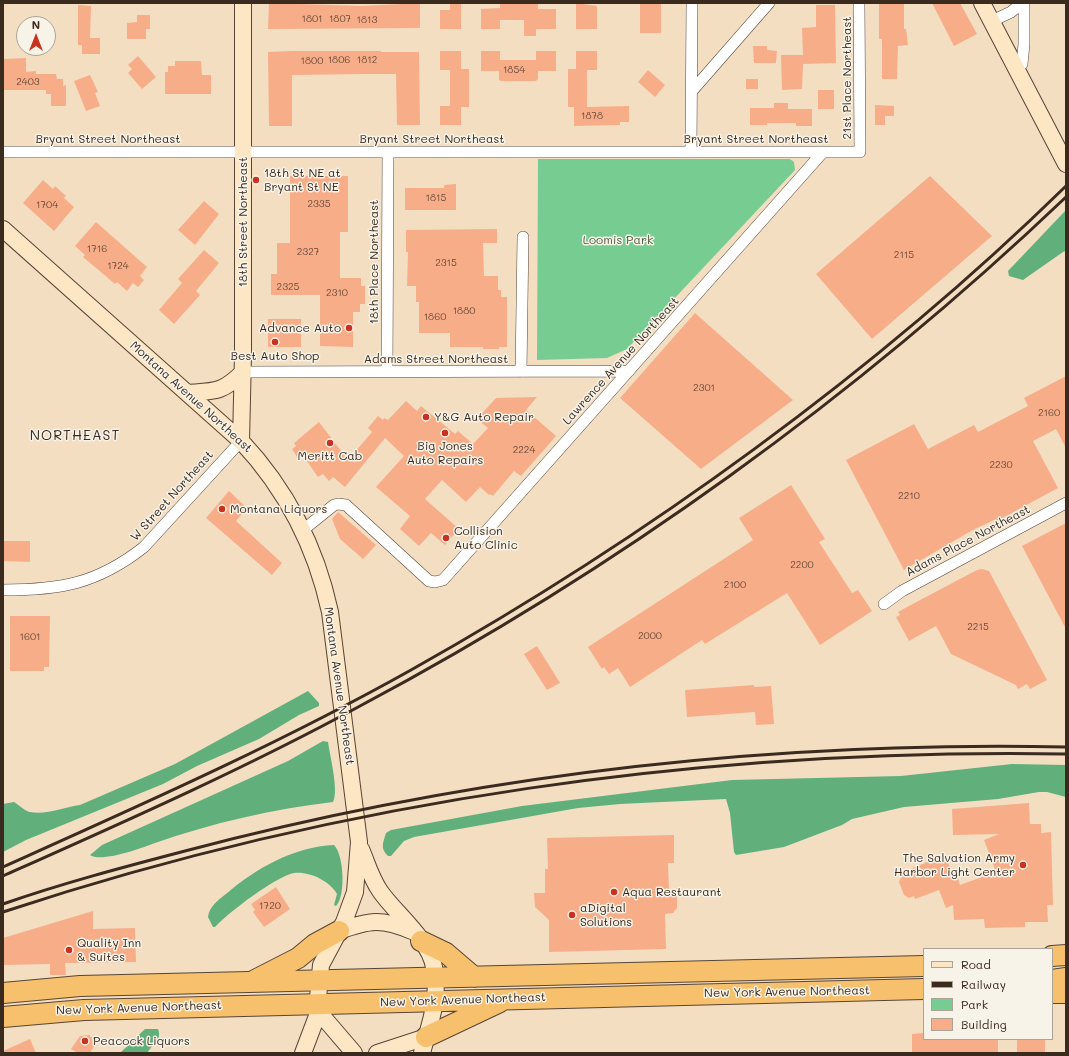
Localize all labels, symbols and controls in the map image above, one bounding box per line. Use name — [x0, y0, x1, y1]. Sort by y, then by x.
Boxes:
house number: 1801 — [301, 13, 323, 25]
house number: 1807 — [329, 13, 351, 25]
house number: 1813 — [357, 14, 377, 26]
north arrow — [16, 16, 56, 56]
street label: 21st Place Northeast — [840, 16, 854, 140]
text: N — [32, 17, 40, 32]
house number: 1806 — [328, 54, 350, 66]
house number: 1812 — [357, 54, 377, 66]
house number: 1800 — [301, 55, 323, 67]
house number: 1854 — [503, 64, 525, 76]
house number: 2403 — [16, 76, 40, 88]
house number: 1878 — [581, 110, 603, 122]
street label: Bryant Street Northeast — [35, 132, 181, 146]
street label: Bryant Street Northeast — [359, 132, 505, 146]
street label: Bryant Street Northeast — [683, 132, 829, 146]
street label: 18th Street Northeast — [236, 157, 250, 287]
place label: 18th St NE at Bryant St NE — [264, 166, 341, 194]
marker: 18th St NE at Bryant St NE — [251, 175, 261, 185]
house number: 1815 — [426, 192, 446, 204]
house number: 2335 — [307, 198, 331, 210]
house number: 1704 — [36, 199, 58, 211]
street label: 18th Place Northeast — [367, 200, 381, 324]
park label: Loomis Park — [583, 233, 653, 247]
house number: 1716 — [87, 243, 107, 255]
house number: 2327 — [297, 246, 319, 258]
house number: 2115 — [894, 249, 914, 261]
house number: 2315 — [435, 257, 457, 269]
house number: 1724 — [107, 260, 129, 272]
house number: 2325 — [277, 281, 299, 293]
house number: 2310 — [326, 287, 348, 299]
street label: Lawrence Avenue Northeast — [560, 294, 682, 428]
house number: 1880 — [453, 305, 475, 317]
house number: 1860 — [424, 311, 446, 323]
place label: Advance Auto — [259, 321, 341, 335]
marker: Advance Auto — [344, 323, 354, 333]
marker: Best Auto Shop — [270, 337, 280, 347]
street label: Montana Avenue Northeast — [127, 338, 255, 456]
place label: Best Auto Shop — [231, 349, 319, 363]
street label: Adams Street Northeast — [364, 352, 508, 366]
house number: 2301 — [693, 382, 715, 394]
house number: 2160 — [1038, 407, 1060, 419]
place label: Y&G Auto Repair — [434, 410, 534, 424]
marker: Y&G Auto Repair — [421, 412, 431, 422]
district label: NORTHEAST — [30, 428, 120, 444]
marker: Big Jones Auto Repairs — [440, 428, 450, 438]
marker: Meritt Cab — [325, 438, 335, 448]
place label: Big Jones Auto Repairs — [407, 439, 483, 467]
house number: 2224 — [513, 444, 535, 456]
street label: W Street Northeast — [128, 448, 216, 544]
place label: Meritt Cab — [298, 449, 362, 463]
house number: 2230 — [989, 459, 1013, 471]
house number: 2210 — [898, 490, 920, 502]
place label: Montana Liquors — [230, 502, 327, 516]
street label: Adams Place Northeast — [903, 502, 1033, 580]
marker: Montana Liquors — [217, 504, 227, 514]
place label: Collision Auto Clinic — [454, 524, 518, 552]
marker: Collision Auto Clinic — [441, 533, 451, 543]
house number: 2200 — [790, 559, 814, 571]
house number: 2100 — [724, 579, 746, 591]
street label: Montana Avenue Northeast — [321, 606, 357, 766]
house number: 2215 — [967, 621, 989, 633]
house number: 2000 — [638, 630, 662, 642]
house number: 1601 — [19, 631, 41, 643]
place label: The Salvation Army Harbor Light Center — [894, 851, 1015, 879]
marker: The Salvation Army Harbor Light Center — [1018, 860, 1028, 870]
place label: Aqua Restaurant — [622, 885, 722, 899]
marker: Aqua Restaurant — [609, 887, 619, 897]
house number: 1720 — [259, 900, 281, 912]
place label: aDigital Solutions — [580, 901, 632, 929]
marker: aDigital Solutions — [567, 910, 577, 920]
place label: Quality Inn & Suites — [77, 936, 141, 964]
marker: Quality Inn & Suites — [64, 945, 74, 955]
legend — [923, 948, 1053, 1040]
text: Road — [961, 956, 991, 972]
text: Railway — [961, 976, 1006, 992]
street label: New York Avenue Northeast — [704, 983, 870, 1001]
street label: New York Avenue Northeast — [380, 990, 546, 1010]
text: Park — [961, 996, 988, 1012]
street label: New York Avenue Northeast — [56, 998, 222, 1018]
text: Building — [961, 1016, 1007, 1032]
place label: Peacock Liquors — [93, 1034, 190, 1048]
marker: Peacock Liquors — [80, 1036, 90, 1046]

